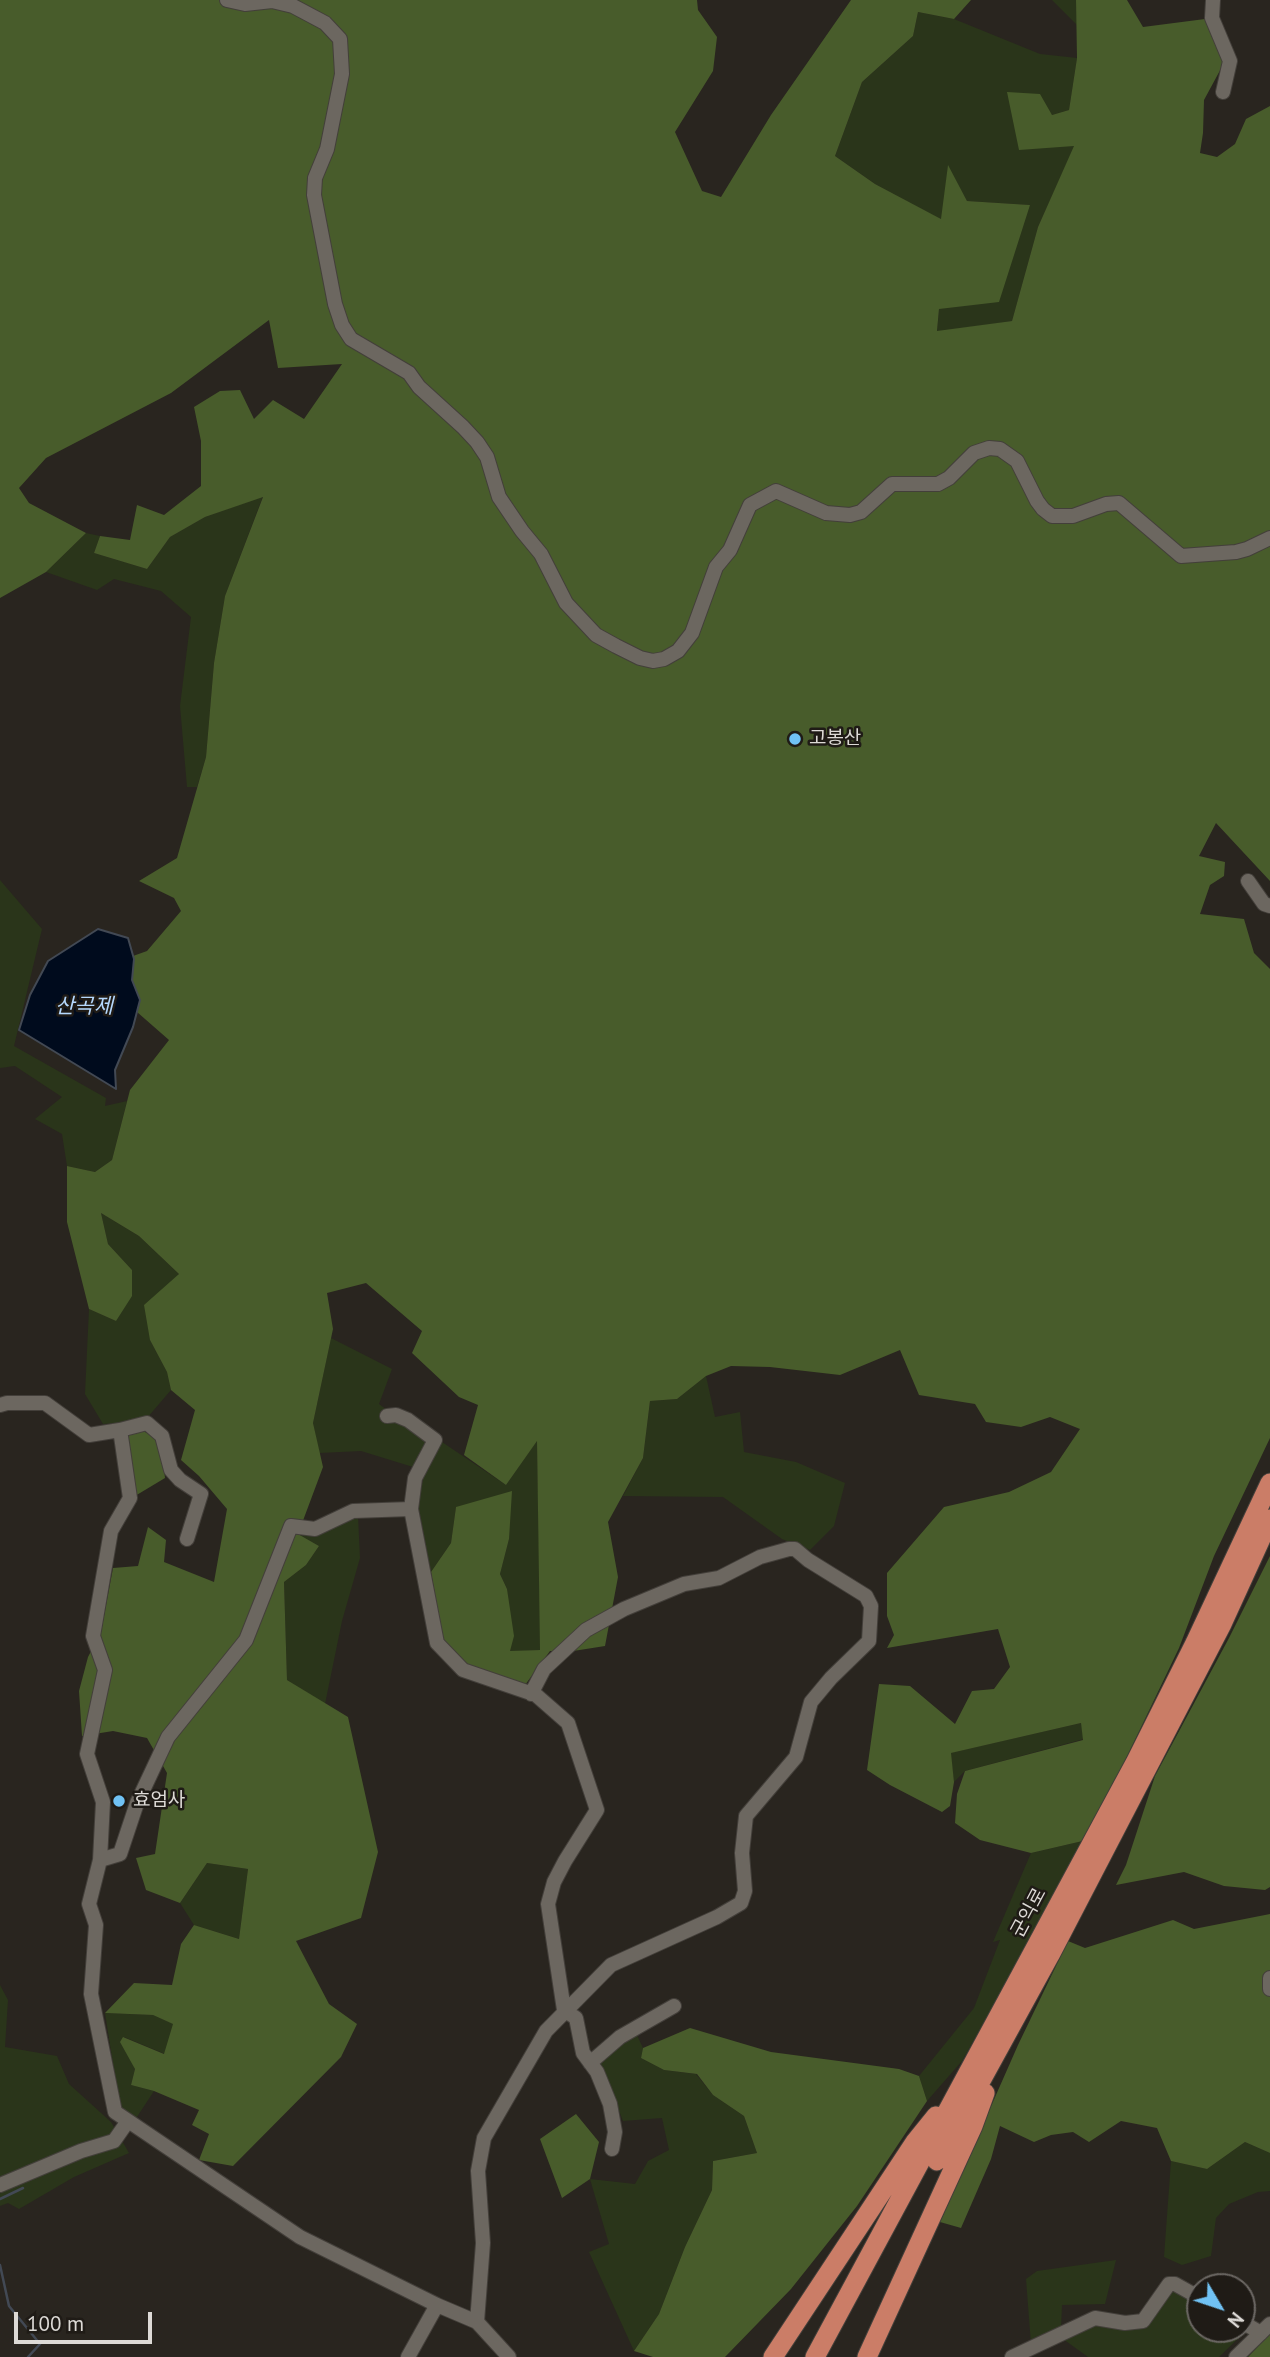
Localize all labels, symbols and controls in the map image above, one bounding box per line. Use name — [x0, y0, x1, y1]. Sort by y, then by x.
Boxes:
place label: 고봉산 — [809, 728, 861, 750]
marker: 고봉산 — [787, 731, 803, 747]
water label: 산곡제 — [55, 994, 113, 1020]
place label: 효엄사 — [133, 1790, 185, 1812]
marker: 효엄사 — [111, 1793, 127, 1809]
street label: 군익로 — [1007, 1884, 1051, 1942]
north arrow — [1186, 2273, 1256, 2343]
scale bar — [18, 2298, 156, 2342]
text: N — [1223, 2308, 1249, 2332]
text: 100 m — [27, 2310, 84, 2337]

